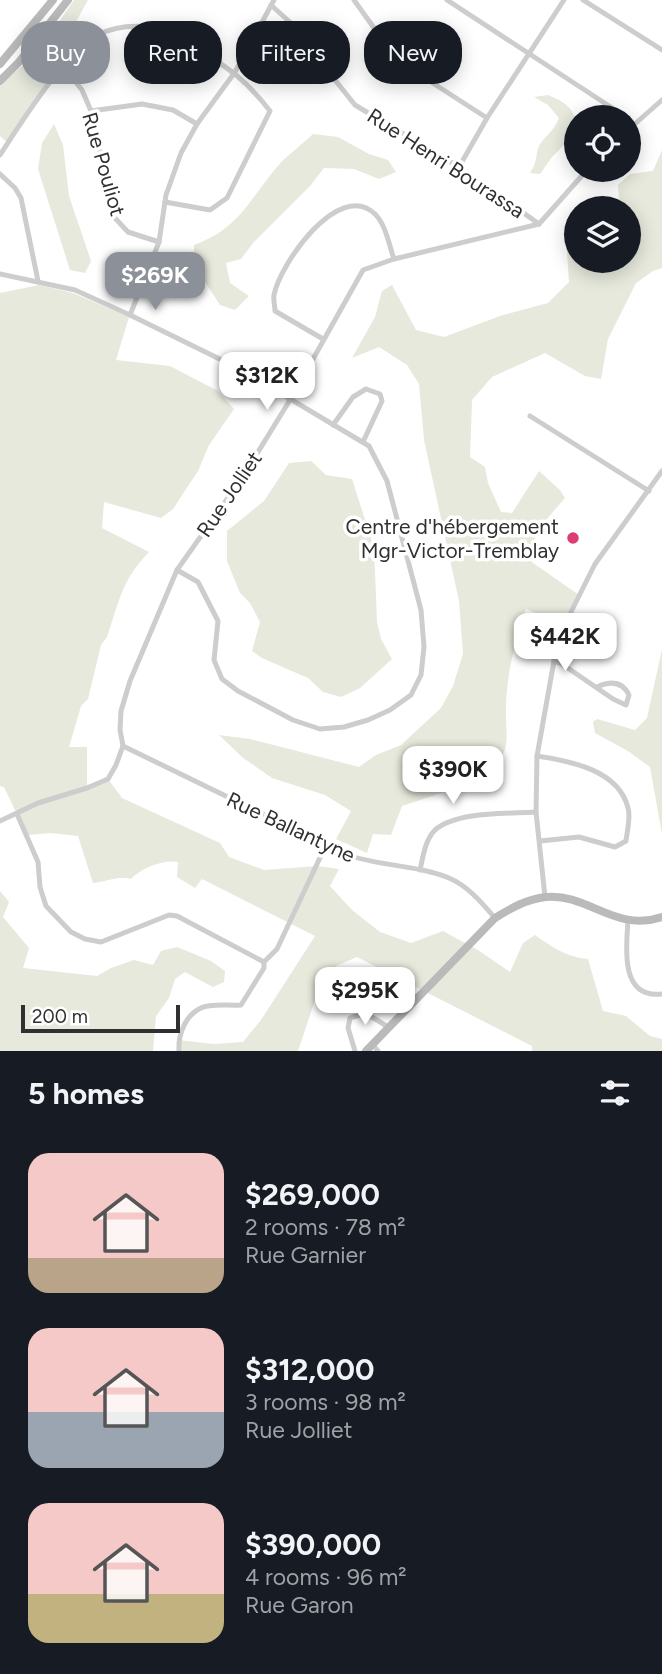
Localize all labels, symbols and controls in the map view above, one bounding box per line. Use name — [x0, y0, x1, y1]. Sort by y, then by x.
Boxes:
chip: Buy — [21, 21, 110, 84]
chip: Rent — [124, 21, 222, 84]
chip: Filters — [236, 21, 350, 84]
chip: New — [364, 21, 462, 84]
street label: Rue Henri Bourassa — [363, 103, 529, 223]
map controls — [564, 105, 641, 273]
button: locate — [564, 105, 641, 182]
street label: Rue Pouliot — [77, 109, 131, 219]
button: layers — [564, 196, 641, 273]
pin: $269K — [106, 252, 204, 312]
text: $269K — [121, 261, 189, 289]
pin: $312K — [218, 352, 316, 412]
text: $312K — [235, 361, 299, 389]
street label: Rue Jolliet — [191, 446, 267, 542]
place label: Centre d'hébergement Mgr-Victor-Tremblay — [346, 514, 559, 563]
marker: Centre d'hébergement Mgr-Victor-Tremblay — [565, 530, 581, 546]
pin: $442K — [516, 614, 614, 673]
text: $442K — [530, 622, 600, 650]
pin: $390K — [404, 746, 502, 806]
text: $390K — [418, 755, 488, 783]
street label: Rue Ballantyne — [223, 786, 359, 868]
pin: $295K — [316, 968, 414, 1027]
text: $295K — [331, 976, 399, 1004]
scale bar — [21, 1002, 180, 1034]
text: 200 m — [32, 1005, 88, 1028]
icon: filters — [596, 1074, 634, 1112]
text: 5 homes — [28, 1075, 144, 1112]
text: $269,000 — [245, 1176, 380, 1213]
icon: home — [84, 1181, 168, 1265]
text: 2 rooms · 78 m² — [245, 1213, 406, 1241]
text: Rue Garnier — [245, 1241, 366, 1269]
text: $312,000 — [245, 1351, 374, 1388]
icon: home — [84, 1356, 168, 1440]
text: 3 rooms · 98 m² — [245, 1388, 406, 1416]
text: Rue Jolliet — [245, 1416, 352, 1444]
text: $390,000 — [245, 1526, 381, 1563]
icon: home — [84, 1531, 168, 1615]
text: 4 rooms · 96 m² — [245, 1563, 407, 1591]
text: Rue Garon — [245, 1591, 354, 1619]

